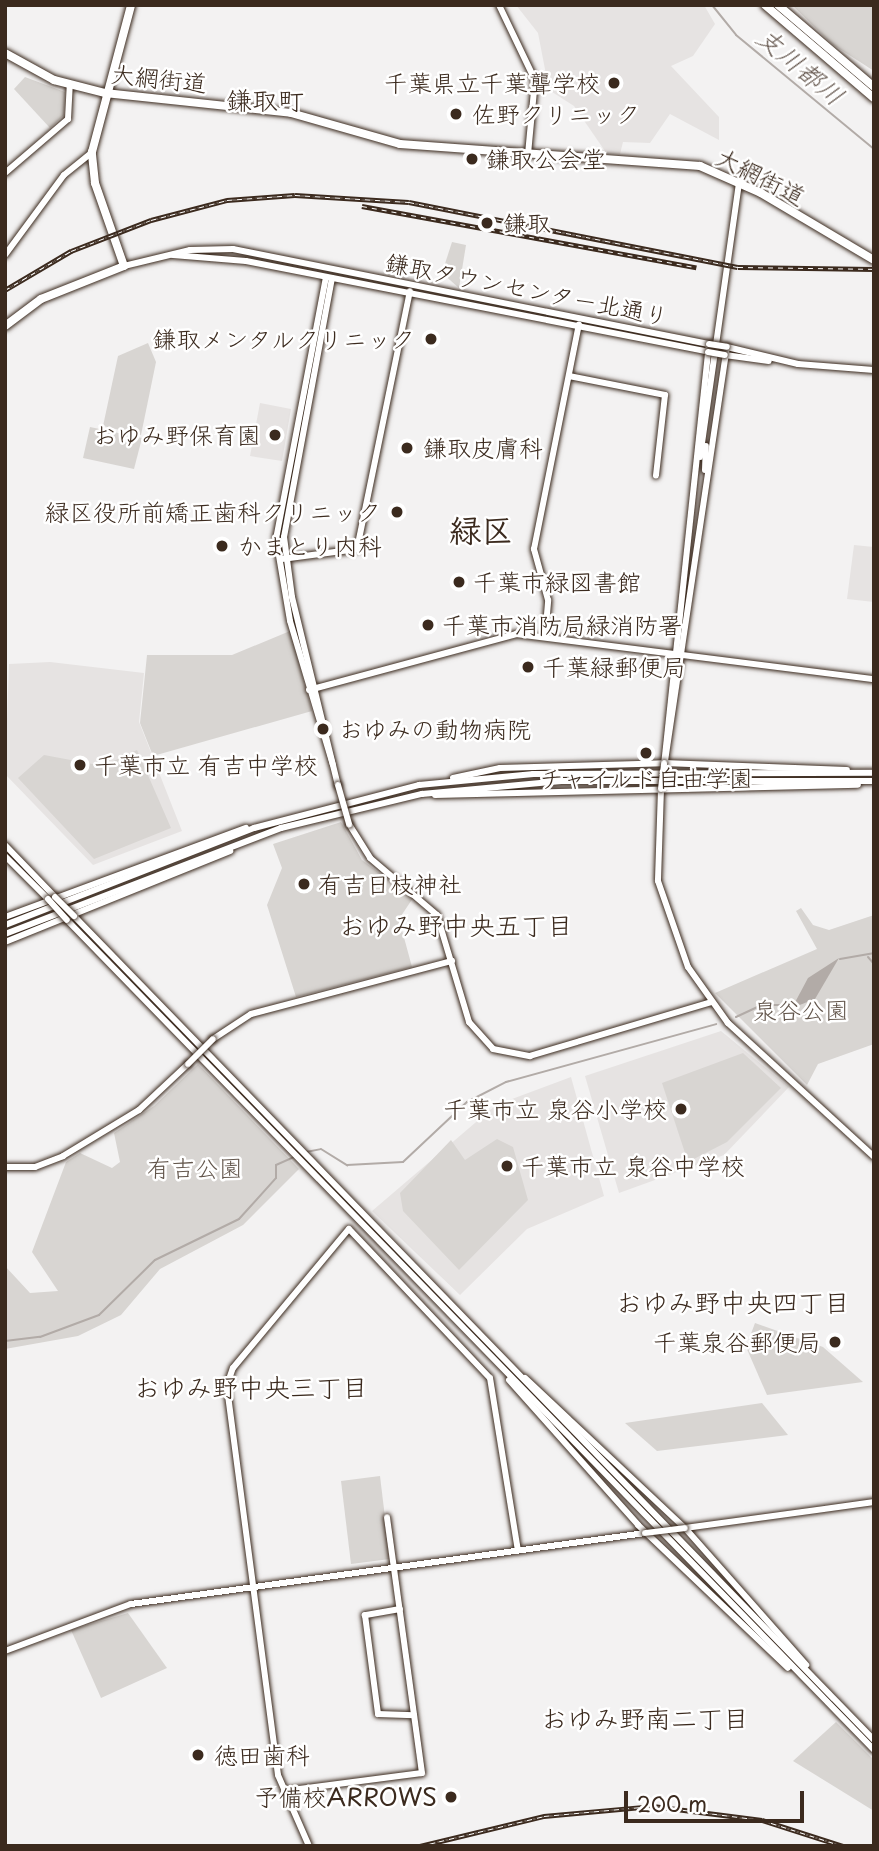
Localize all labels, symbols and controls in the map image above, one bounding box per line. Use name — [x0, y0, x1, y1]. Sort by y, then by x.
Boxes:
water label: 支川都川 — [751, 21, 851, 111]
street label: 大網街道 — [110, 59, 208, 97]
place label: 千葉県立千葉聾学校 — [384, 69, 600, 97]
marker: 千葉県立千葉聾学校 — [606, 75, 622, 91]
district label: 鎌取町 — [226, 84, 304, 116]
place label: 佐野クリニック — [472, 100, 640, 128]
marker: 佐野クリニック — [446, 104, 466, 124]
street label: 大網街道 — [712, 141, 810, 211]
place label: 鎌取公会堂 — [486, 145, 606, 173]
marker: 鎌取公会堂 — [464, 151, 480, 167]
place label: 鎌取 — [503, 209, 551, 237]
marker: 鎌取 — [477, 213, 497, 233]
street label: 鎌取タウンセンター北通り — [383, 247, 671, 331]
place label: 鎌取メンタルクリニック — [151, 325, 415, 353]
marker: 鎌取メンタルクリニック — [421, 329, 441, 349]
place label: おゆみ野保育園 — [93, 421, 261, 449]
marker: おゆみ野保育園 — [267, 427, 283, 443]
place label: 鎌取皮膚科 — [423, 434, 543, 462]
marker: 鎌取皮膚科 — [397, 438, 417, 458]
place label: 緑区役所前矯正歯科クリニック — [45, 498, 381, 526]
marker: 緑区役所前矯正歯科クリニック — [387, 502, 407, 522]
district label: 緑区 — [449, 510, 513, 548]
place label: かまとり内科 — [238, 532, 382, 560]
marker: かまとり内科 — [212, 536, 232, 556]
place label: 千葉市緑図書館 — [473, 568, 641, 596]
marker: 千葉市緑図書館 — [451, 574, 467, 590]
place label: 千葉市消防局緑消防署 — [442, 611, 682, 639]
marker: 千葉市消防局緑消防署 — [420, 617, 436, 633]
place label: 千葉緑郵便局 — [542, 653, 686, 681]
marker: 千葉緑郵便局 — [520, 659, 536, 675]
place label: おゆみの動物病院 — [339, 715, 531, 743]
marker: おゆみの動物病院 — [313, 719, 333, 739]
marker: チャイルド自由学園 — [638, 745, 654, 761]
place label: 千葉市立 有吉中学校 — [94, 751, 318, 779]
marker: 千葉市立 有吉中学校 — [72, 757, 88, 773]
place label: チャイルド自由学園 — [538, 764, 754, 792]
place label: 有吉日枝神社 — [318, 870, 462, 898]
marker: 有吉日枝神社 — [296, 876, 312, 892]
district label: おゆみ野中央五丁目 — [339, 909, 573, 941]
park label: 泉谷公園 — [753, 996, 849, 1024]
place label: 千葉市立 泉谷小学校 — [443, 1095, 667, 1123]
marker: 千葉市立 泉谷小学校 — [673, 1101, 689, 1117]
place label: 千葉市立 泉谷中学校 — [521, 1152, 745, 1180]
park label: 有吉公園 — [147, 1154, 243, 1182]
marker: 千葉市立 泉谷中学校 — [499, 1158, 515, 1174]
district label: おゆみ野中央四丁目 — [616, 1286, 850, 1318]
place label: 千葉泉谷郵便局 — [653, 1328, 821, 1356]
marker: 千葉泉谷郵便局 — [827, 1334, 843, 1350]
district label: おゆみ野中央三丁目 — [134, 1371, 368, 1403]
district label: おゆみ野南二丁目 — [541, 1702, 749, 1734]
place label: 徳田歯科 — [214, 1741, 310, 1769]
marker: 徳田歯科 — [188, 1745, 208, 1765]
scale bar — [627, 1778, 807, 1822]
place label: 予備校ARROWS — [255, 1783, 437, 1811]
text: 200 m — [637, 1787, 707, 1819]
marker: 予備校ARROWS — [443, 1789, 459, 1805]

